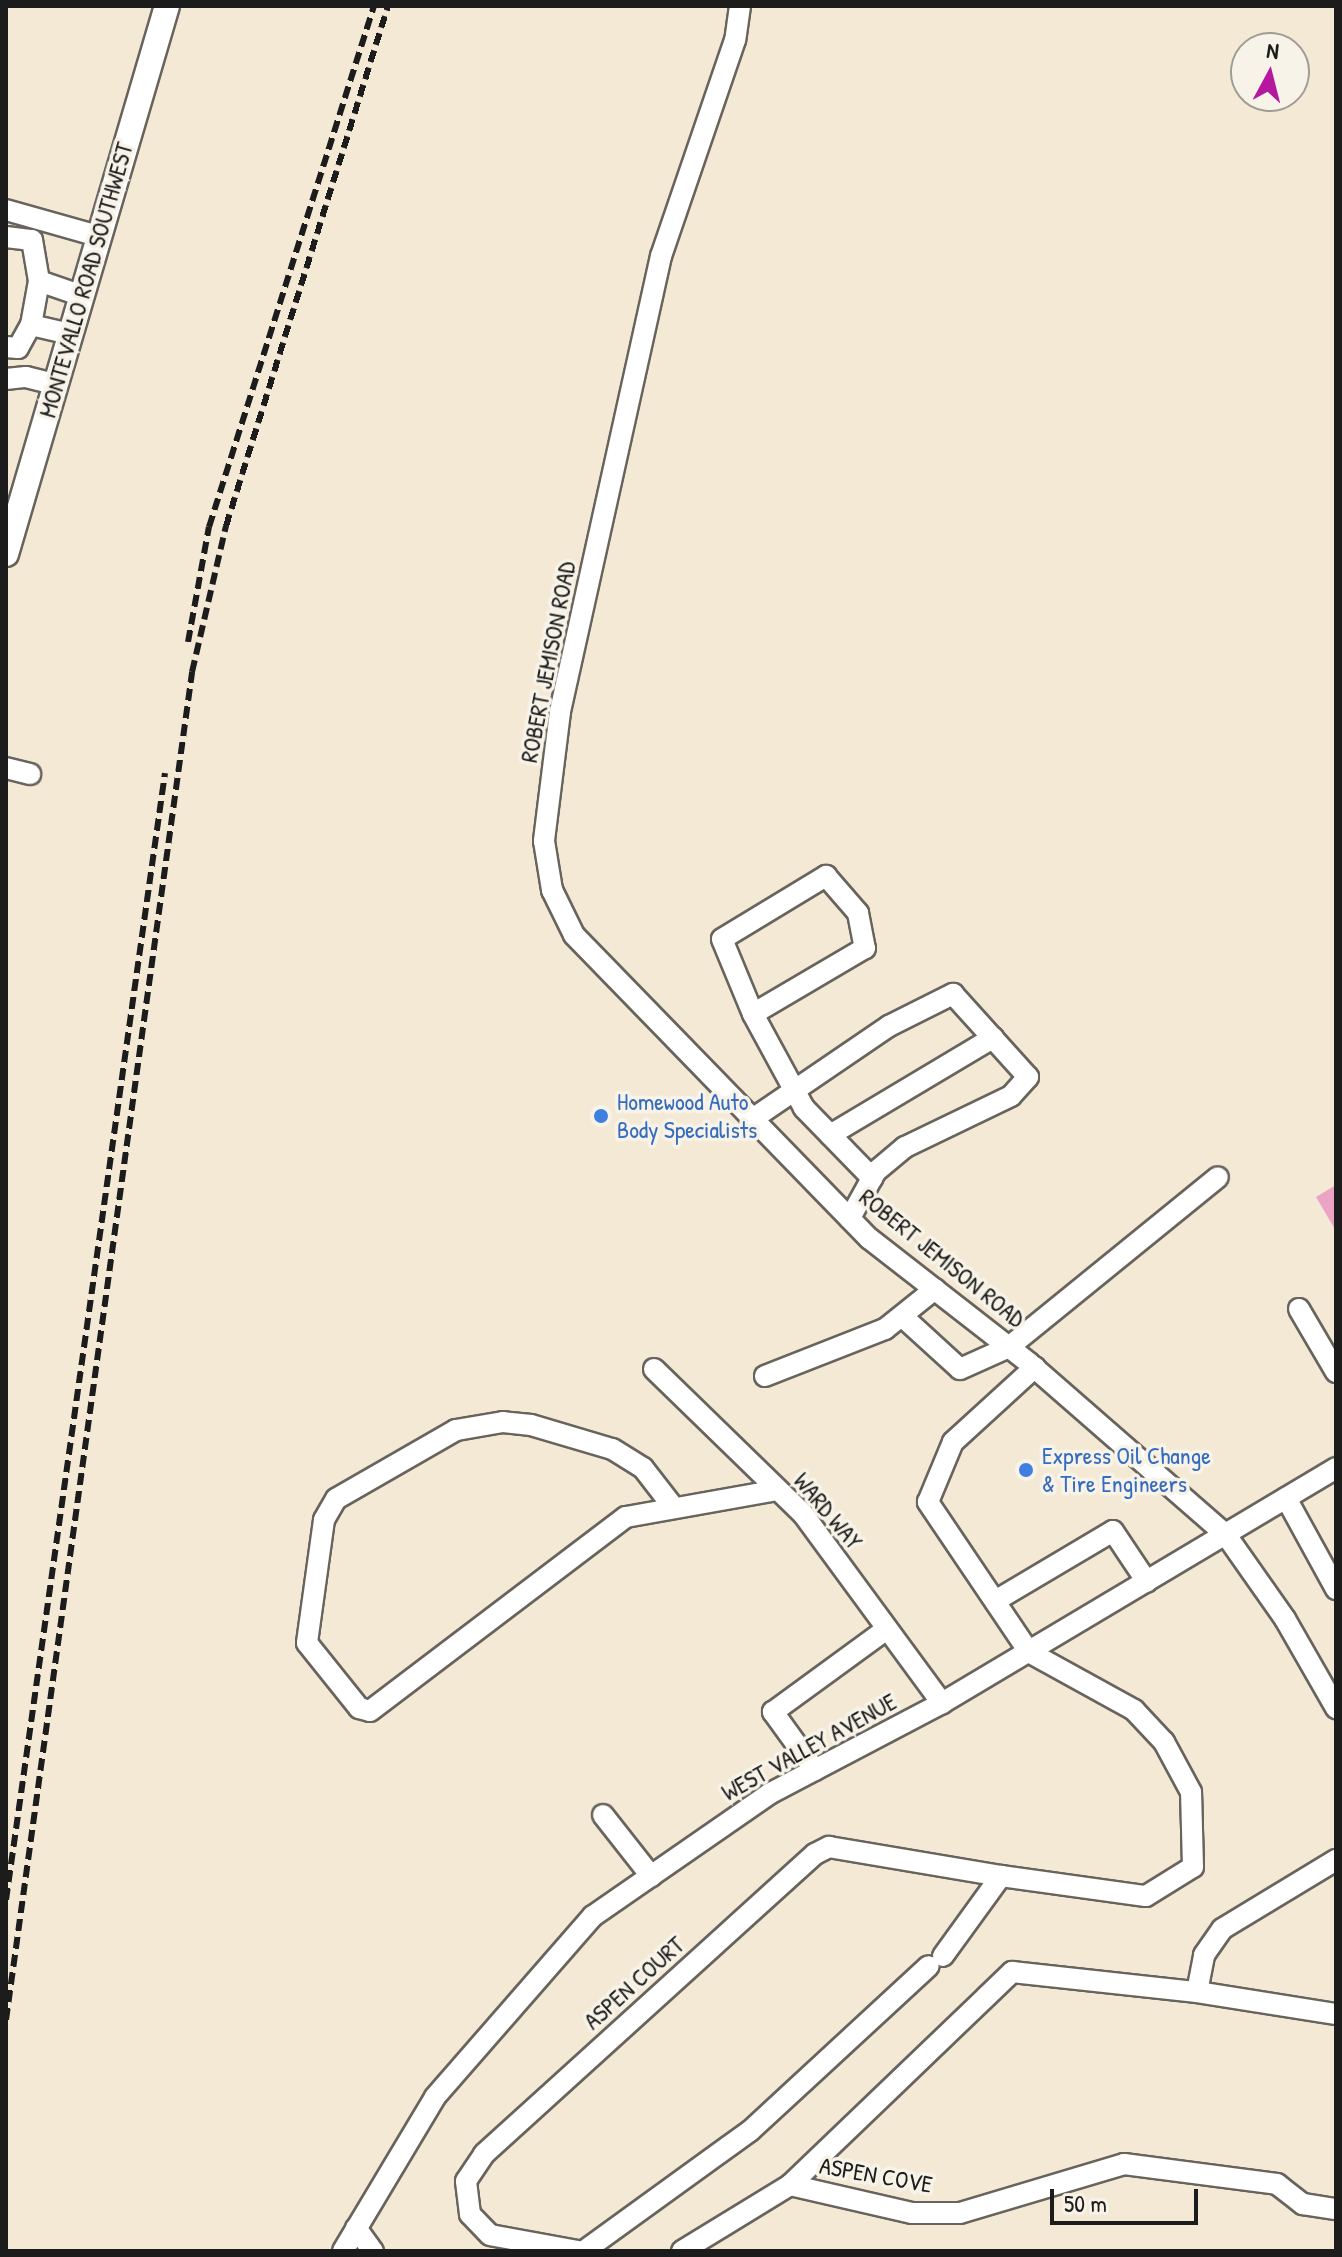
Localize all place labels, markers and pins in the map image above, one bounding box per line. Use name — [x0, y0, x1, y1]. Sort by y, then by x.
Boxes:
place label: Homewood Auto Body Specialists — [617, 1088, 757, 1144]
marker: Homewood Auto Body Specialists — [592, 1107, 610, 1125]
place label: Express Oil Change & Tire Engineers — [1042, 1442, 1211, 1498]
marker: Express Oil Change & Tire Engineers — [1017, 1461, 1035, 1479]

